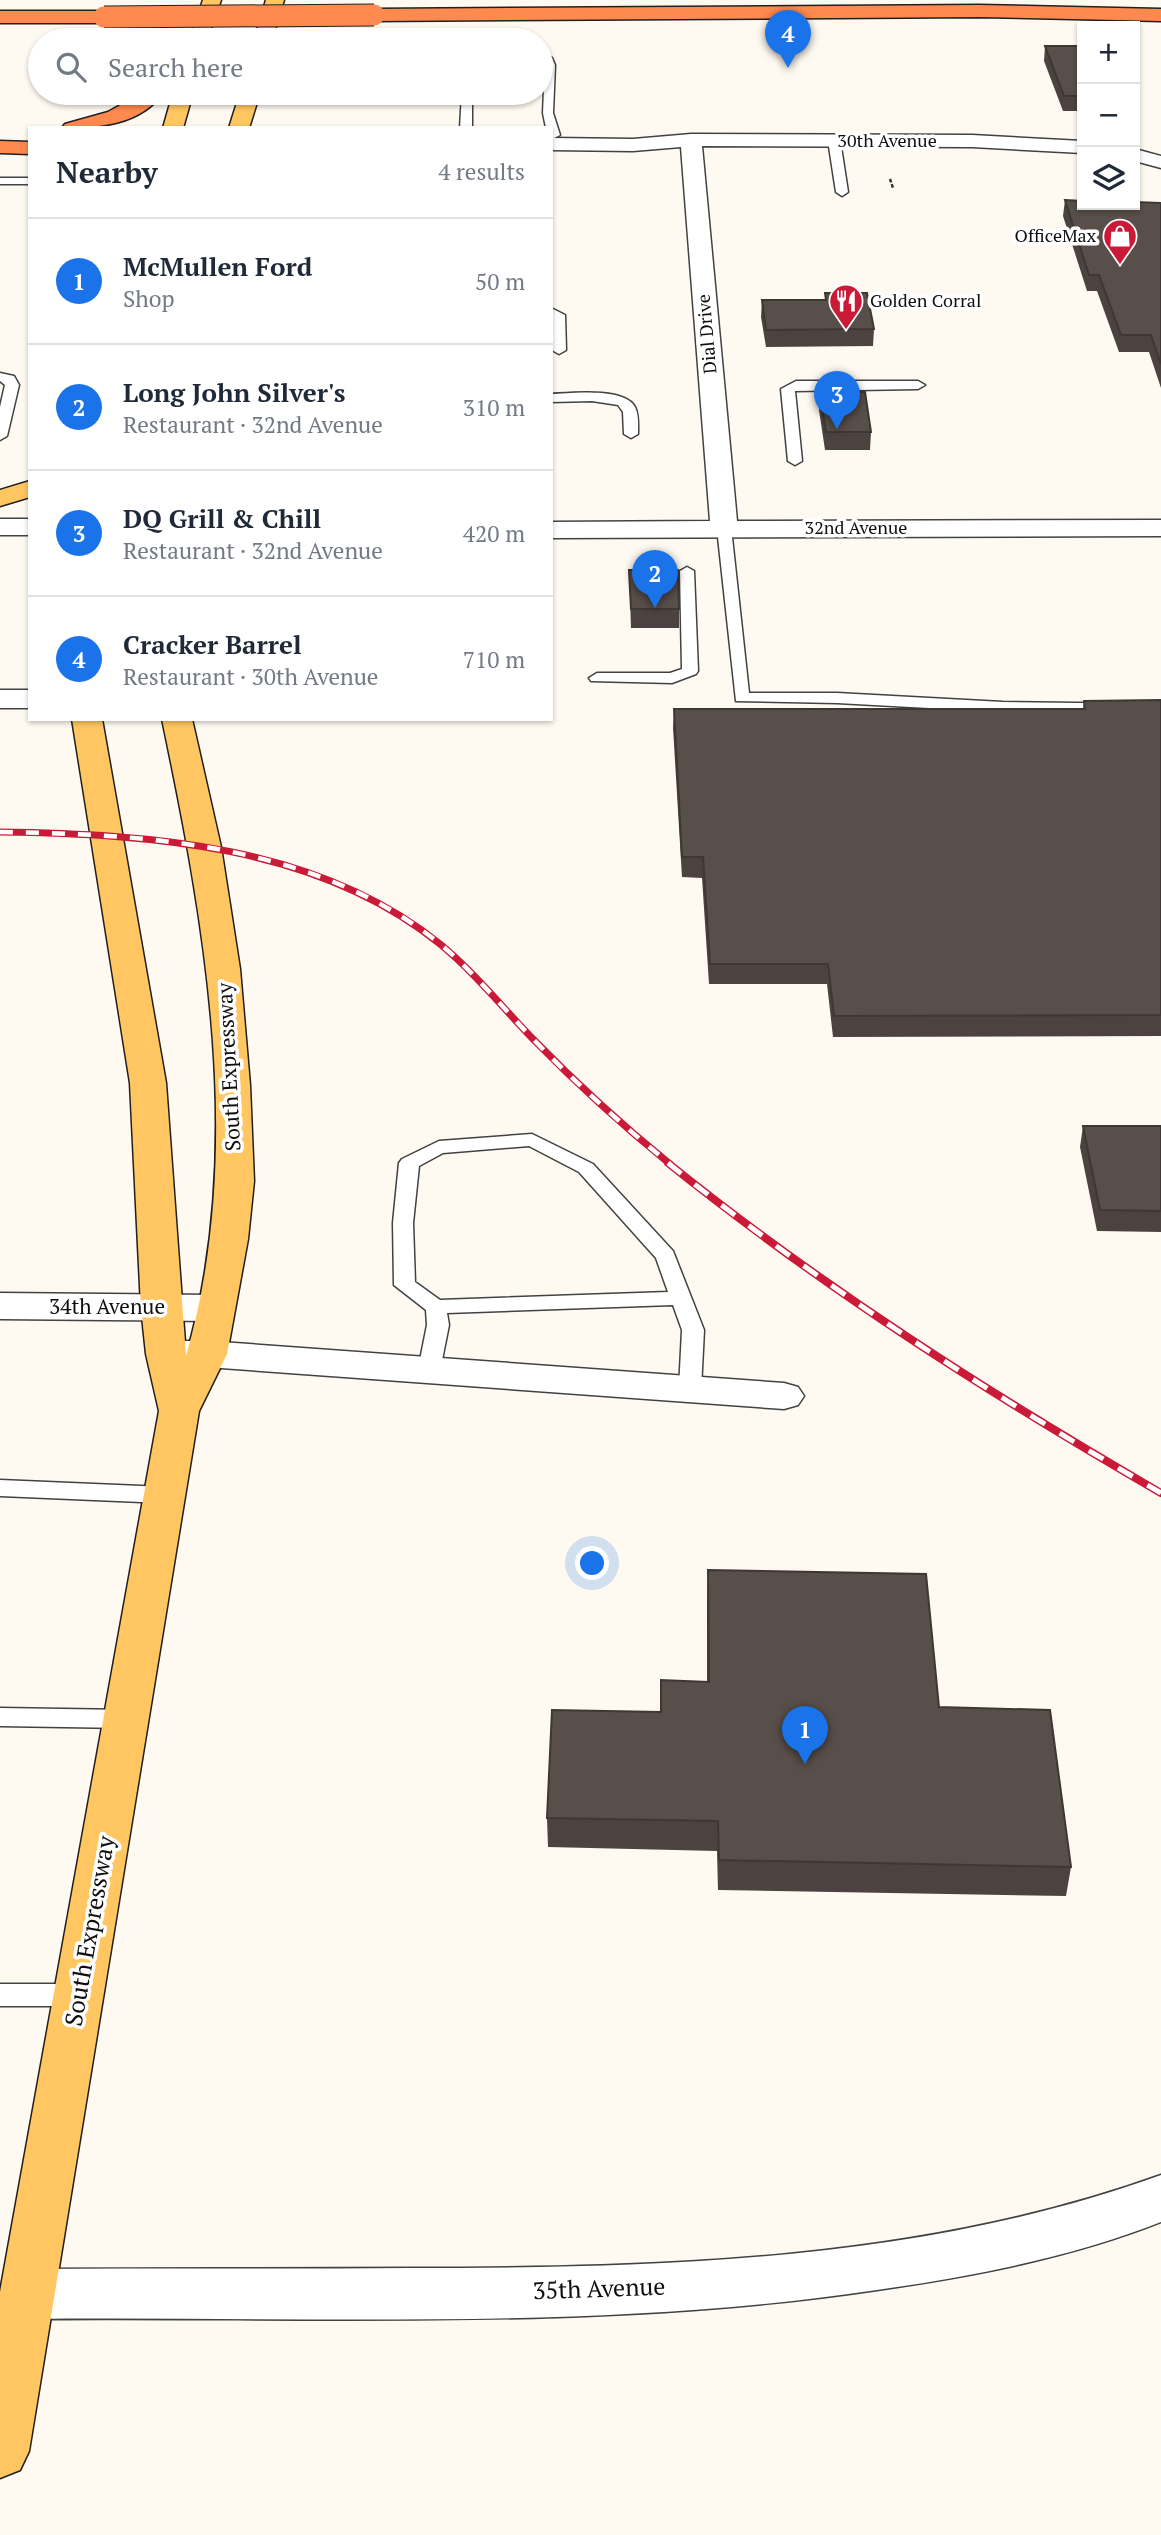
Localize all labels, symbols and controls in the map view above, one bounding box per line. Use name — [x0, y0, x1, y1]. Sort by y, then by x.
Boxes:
pin: 4 — [765, 10, 811, 68]
map controls — [1077, 21, 1140, 210]
button: + — [1077, 21, 1140, 84]
search box — [28, 28, 553, 105]
icon: search — [52, 48, 90, 86]
text: Search here — [108, 50, 243, 84]
button: − — [1077, 84, 1140, 147]
street label: 30th Avenue — [837, 128, 937, 152]
button: layers — [1077, 147, 1140, 210]
text: Nearby — [56, 152, 158, 192]
text: 4 results — [438, 156, 525, 187]
shop icon: OfficeMax — [1101, 217, 1139, 266]
place label: OfficeMax — [1015, 223, 1097, 247]
text: McMullen Ford — [123, 249, 312, 283]
text: 1 — [73, 266, 86, 297]
text: 50 m — [475, 266, 525, 297]
restaurant icon: Golden Corral — [827, 282, 865, 331]
text: Shop — [123, 283, 175, 314]
place label: Golden Corral — [870, 288, 981, 312]
street label: Dial Drive — [691, 293, 721, 375]
pin: 3 — [814, 371, 860, 429]
text: Long John Silver's — [123, 375, 346, 409]
text: 2 — [73, 392, 86, 423]
text: 310 m — [463, 392, 525, 423]
text: Restaurant · 32nd Avenue — [123, 409, 383, 440]
text: DQ Grill & Chill — [123, 501, 321, 535]
street label: 32nd Avenue — [805, 515, 907, 539]
text: 3 — [73, 518, 86, 549]
text: 420 m — [463, 518, 525, 549]
text: Restaurant · 32nd Avenue — [123, 535, 383, 566]
pin: 2 — [632, 550, 678, 608]
text: Cracker Barrel — [123, 627, 302, 661]
text: 4 — [73, 644, 86, 675]
text: 710 m — [463, 644, 525, 675]
text: Restaurant · 30th Avenue — [123, 661, 378, 692]
street label: South Expressway — [210, 982, 246, 1152]
street label: 34th Avenue — [49, 1292, 165, 1320]
your location — [575, 1546, 609, 1580]
pin: 1 — [782, 1706, 828, 1764]
street label: South Expressway — [57, 1832, 122, 2028]
street label: 35th Avenue — [532, 2270, 666, 2306]

